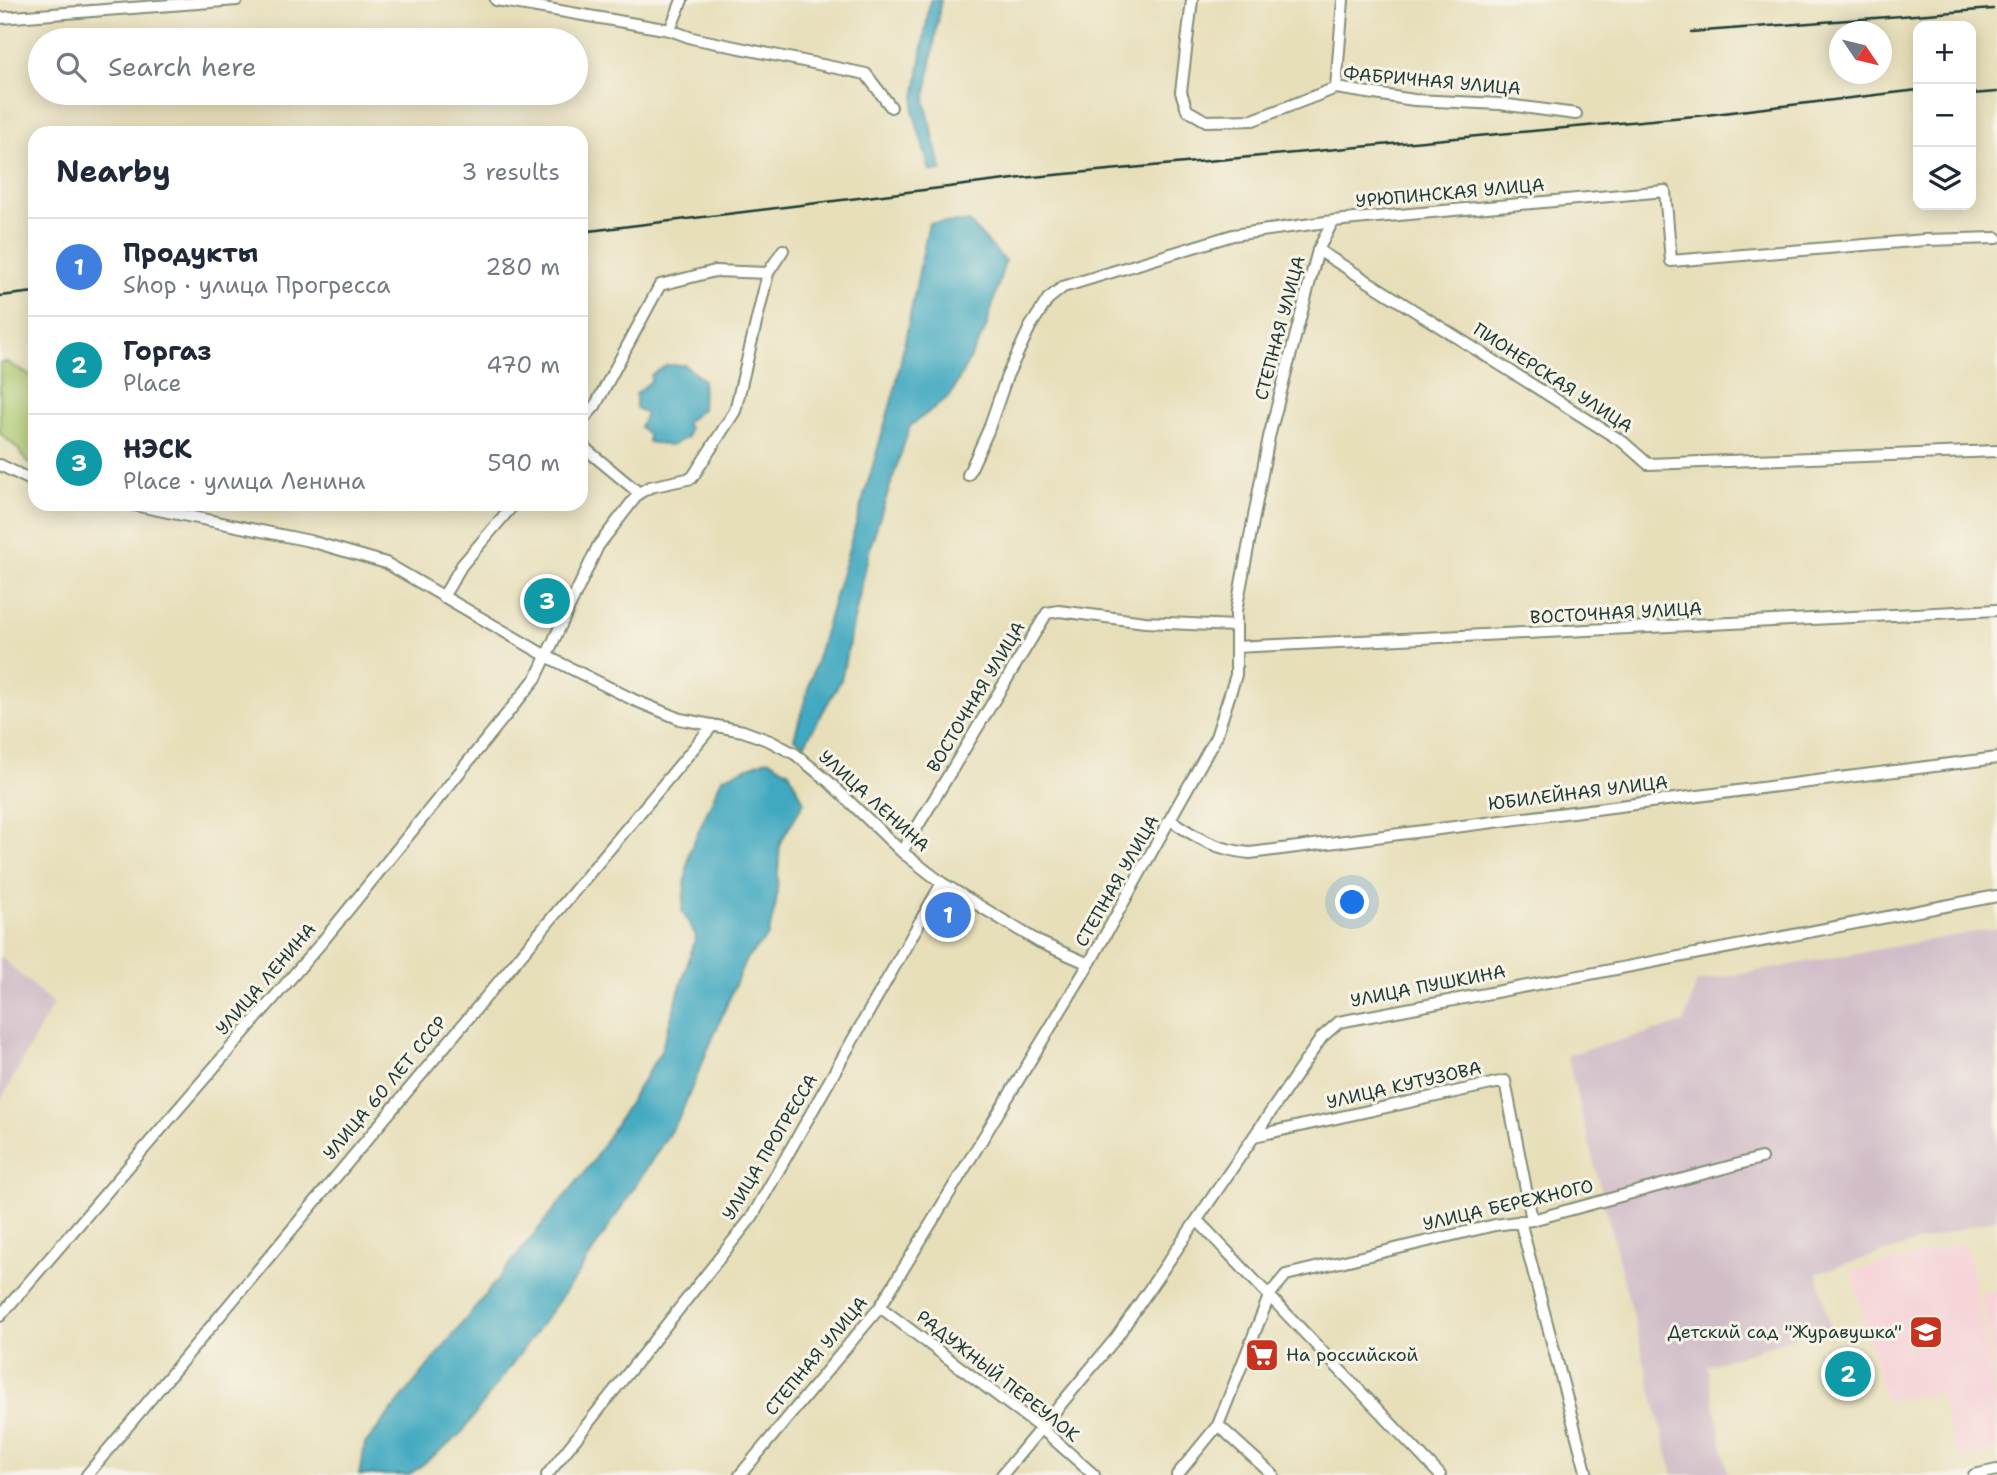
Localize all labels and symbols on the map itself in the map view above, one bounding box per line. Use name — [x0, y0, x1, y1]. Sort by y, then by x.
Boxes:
north arrow — [1829, 21, 1892, 84]
street label: ФАБРИЧНАЯ УЛИЦА — [1342, 61, 1522, 101]
street label: УРЮПИНСКАЯ УЛИЦА — [1355, 173, 1545, 213]
street label: СТЕПНАЯ УЛИЦА — [1249, 253, 1311, 403]
street label: ПИОНЕРСКАЯ УЛИЦА — [1469, 318, 1637, 438]
pin: 3 — [524, 575, 570, 627]
street label: ВОСТОЧНАЯ УЛИЦА — [1529, 597, 1703, 629]
street label: ВОСТОЧНАЯ УЛИЦА — [921, 617, 1031, 777]
street label: УЛИЦА ЛЕНИНА — [813, 745, 935, 857]
street label: ЮБИЛЕЙНАЯ УЛИЦА — [1487, 770, 1669, 816]
street label: СТЕПНАЯ УЛИЦА — [1069, 811, 1165, 951]
your location — [1335, 885, 1369, 919]
pin: 1 — [925, 889, 971, 941]
street label: УЛИЦА ЛЕНИНА — [211, 918, 321, 1040]
street label: УЛИЦА ПУШКИНА — [1348, 959, 1508, 1013]
street label: УЛИЦА 60 ЛЕТ СССР — [318, 1011, 452, 1165]
street label: УЛИЦА КУТУЗОВА — [1324, 1055, 1484, 1115]
street label: УЛИЦА ПРОГРЕССА — [717, 1069, 823, 1225]
street label: УЛИЦА БЕРЕЖНОГО — [1420, 1174, 1596, 1236]
street label: СТЕПНАЯ УЛИЦА — [759, 1291, 873, 1421]
street label: РАДУЖНЫЙ ПЕРЕУЛОК — [911, 1305, 1085, 1448]
school or university icon: Детский сад "Журавушка" — [1907, 1313, 1945, 1351]
place label: Детский сад "Журавушка" — [1668, 1320, 1902, 1344]
supermarket icon: На российской — [1243, 1336, 1281, 1374]
place label: На российской — [1286, 1343, 1419, 1367]
pin: 2 — [1825, 1348, 1871, 1400]

